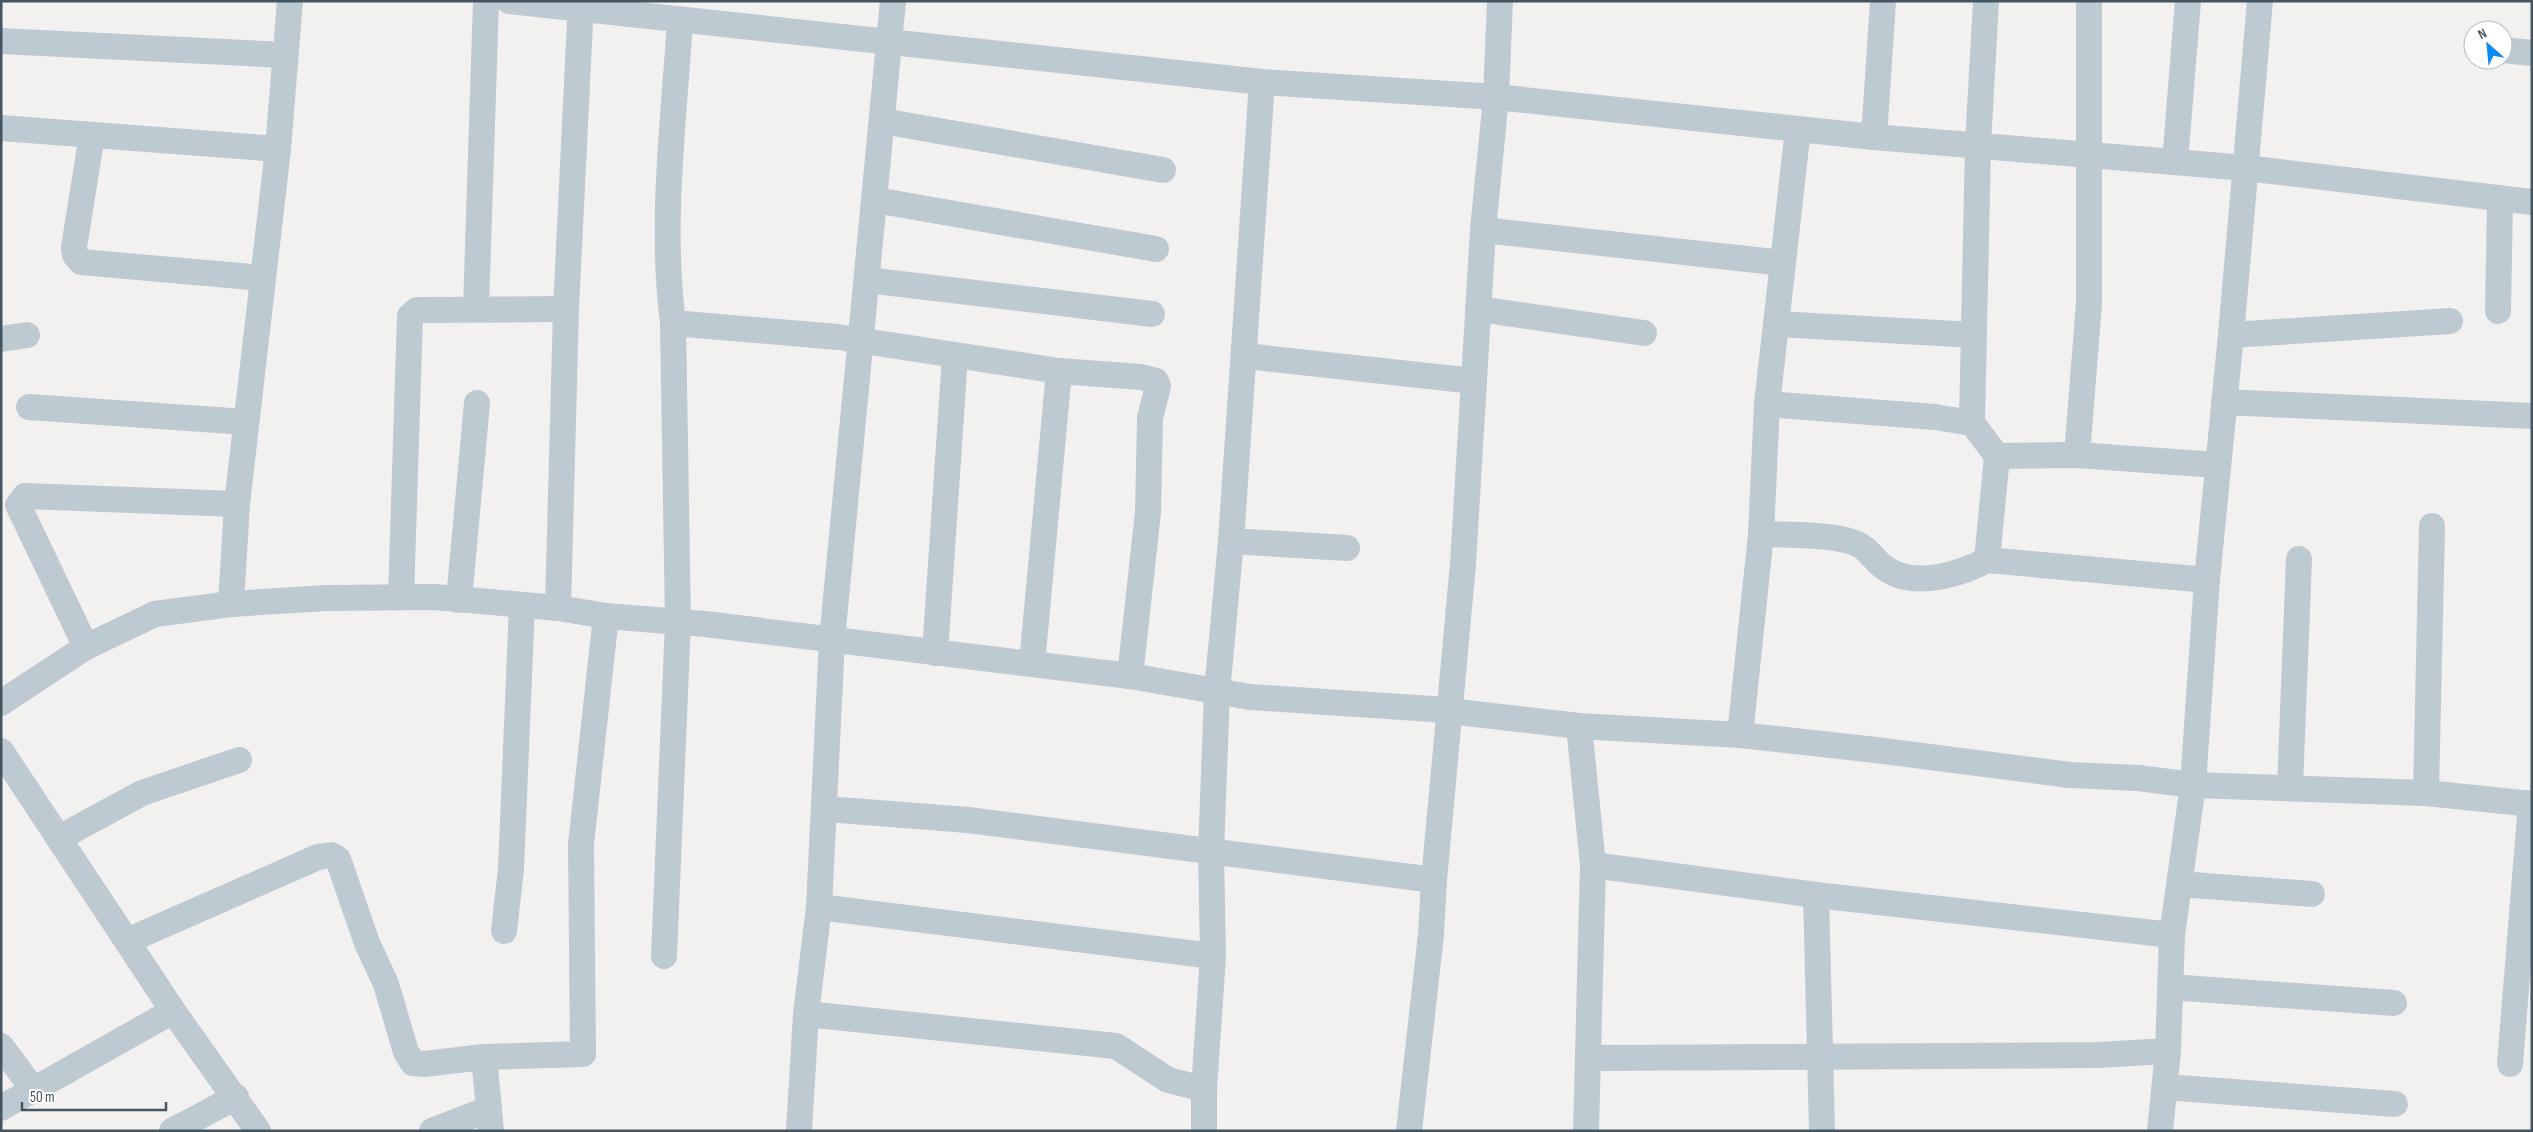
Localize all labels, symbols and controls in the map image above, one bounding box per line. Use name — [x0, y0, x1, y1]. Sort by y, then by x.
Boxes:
north arrow — [2463, 20, 2513, 70]
text: N — [2475, 25, 2490, 43]
scale bar — [22, 1080, 166, 1112]
text: 50 m — [30, 1088, 55, 1107]

